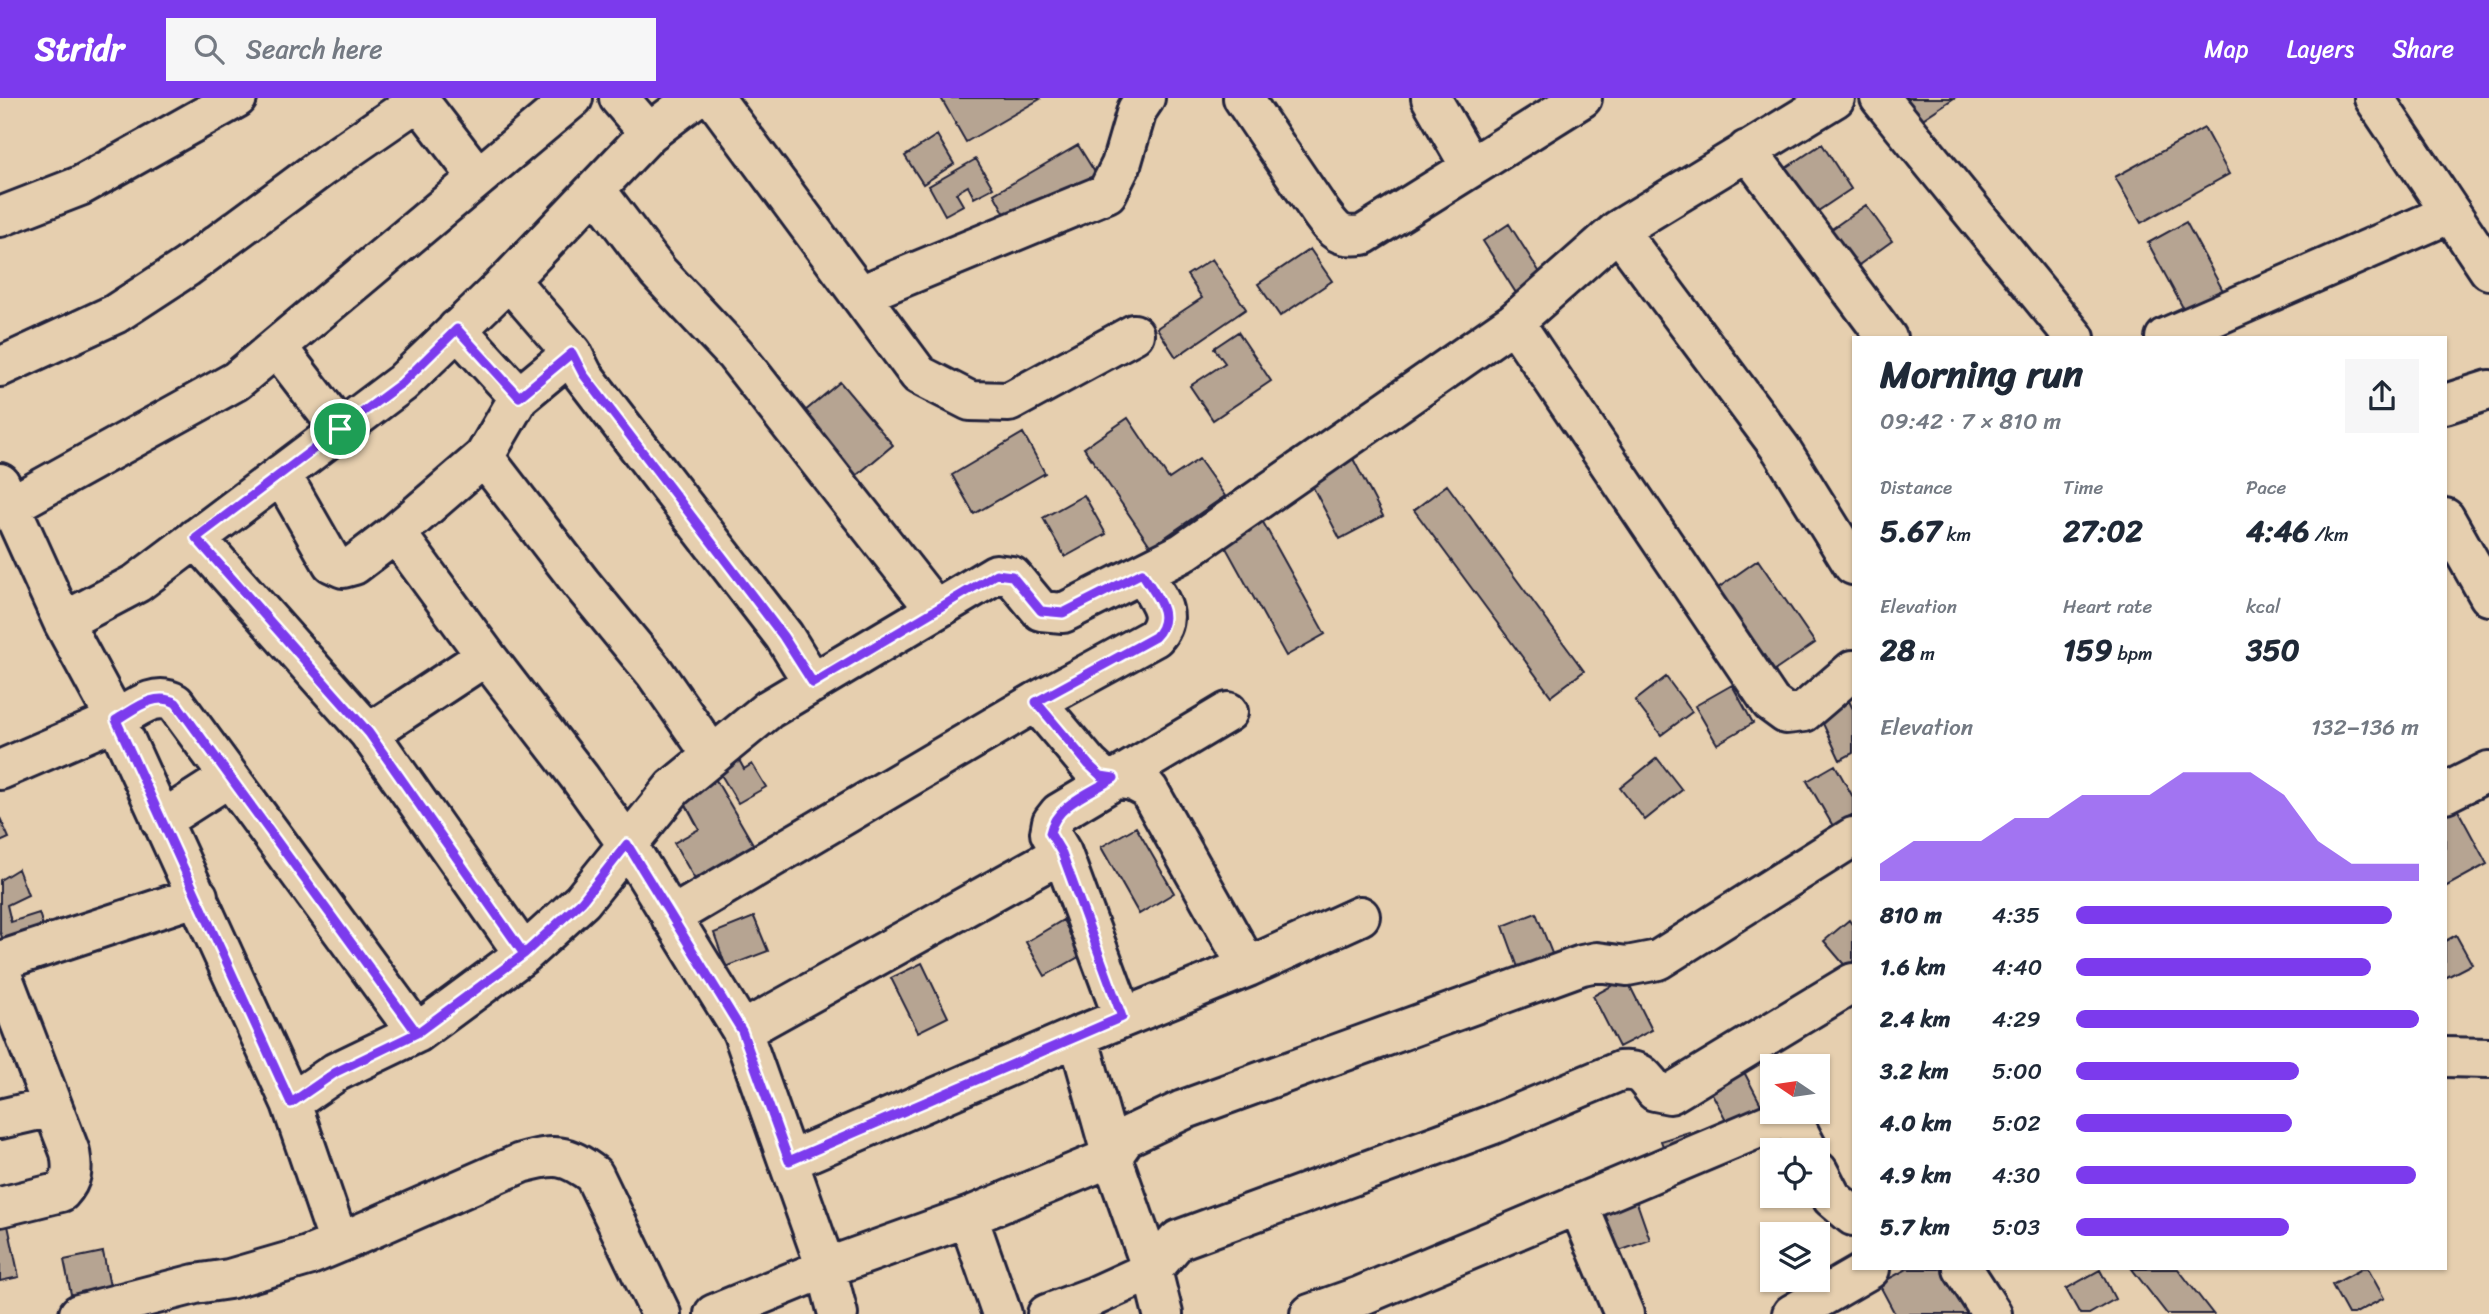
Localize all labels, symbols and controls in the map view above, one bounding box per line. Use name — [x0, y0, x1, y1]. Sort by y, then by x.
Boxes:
search box — [166, 18, 656, 81]
text: Stridr — [35, 20, 124, 78]
text: Search here — [246, 26, 383, 72]
text: Map — [2204, 28, 2249, 70]
text: Layers — [2287, 28, 2354, 70]
text: Share — [2392, 28, 2454, 70]
icon: search — [190, 30, 228, 68]
text: Morning run — [1880, 341, 2083, 408]
button: share — [2345, 359, 2419, 433]
pin — [310, 399, 370, 459]
text: 09:42 · 7 × 810 m — [1880, 401, 2061, 442]
icon: arrive — [321, 410, 359, 448]
text: Distance — [1880, 471, 1952, 504]
text: Time — [2063, 471, 2103, 504]
text: Pace — [2246, 471, 2286, 504]
text: 5.67 — [1880, 504, 1942, 558]
text: 27:02 — [2063, 504, 2143, 558]
text: 4:46 — [2246, 504, 2310, 558]
text: km — [1942, 518, 1971, 551]
text: /km — [2310, 518, 2349, 551]
text: Elevation — [1880, 590, 1957, 623]
text: Heart rate — [2063, 590, 2152, 623]
text: kcal — [2246, 590, 2281, 623]
text: 28 — [1880, 623, 1915, 677]
text: 159 — [2063, 623, 2113, 677]
text: 350 — [2246, 623, 2300, 677]
text: m — [1915, 637, 1935, 670]
text: bpm — [2113, 637, 2153, 670]
text: Elevation — [1880, 707, 1973, 748]
text: 132–136 m — [2311, 707, 2419, 748]
text: 810 m — [1880, 895, 1942, 936]
text: 4:35 — [1992, 895, 2040, 936]
text: 1.6 km — [1880, 947, 1946, 988]
text: 4:40 — [1992, 947, 2042, 988]
text: 2.4 km — [1880, 999, 1950, 1040]
text: 4:29 — [1992, 999, 2041, 1040]
text: 3.2 km — [1880, 1051, 1949, 1092]
text: 5:00 — [1992, 1051, 2042, 1092]
north arrow — [1760, 1054, 1830, 1124]
map controls — [1760, 1054, 1830, 1292]
text: 4.0 km — [1880, 1103, 1952, 1144]
text: 5:02 — [1992, 1103, 2041, 1144]
button: locate — [1760, 1138, 1830, 1208]
text: 4.9 km — [1880, 1155, 1951, 1196]
text: 4:30 — [1992, 1155, 2040, 1196]
text: 5.7 km — [1880, 1207, 1950, 1248]
text: 5:03 — [1992, 1207, 2040, 1248]
button: layers — [1760, 1222, 1830, 1292]

